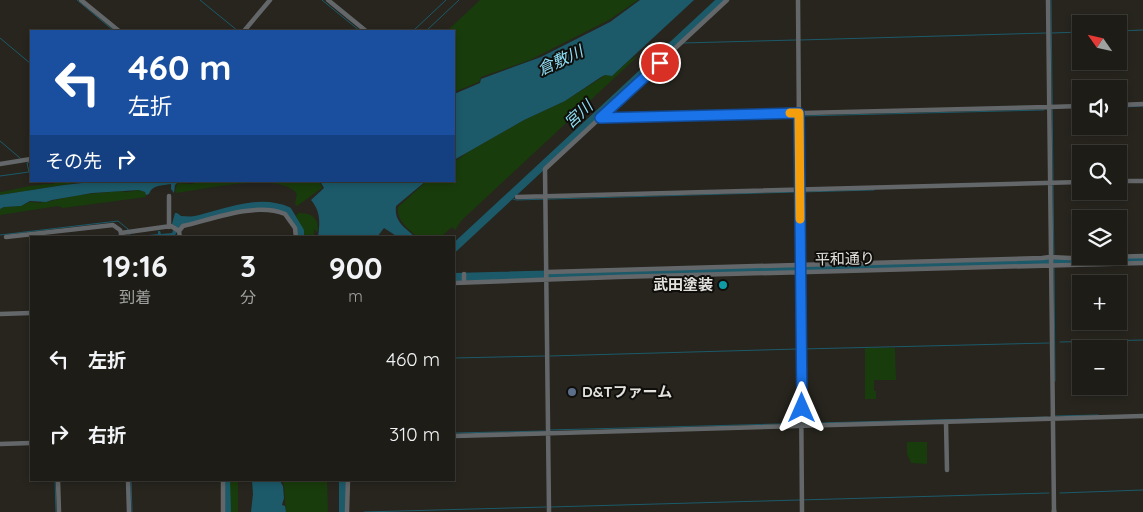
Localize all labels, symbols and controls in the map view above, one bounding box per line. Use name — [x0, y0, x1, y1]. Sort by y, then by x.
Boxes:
north arrow — [1072, 15, 1128, 70]
map controls — [1072, 15, 1127, 395]
water label: 倉敷川 — [534, 40, 588, 79]
pin — [639, 42, 681, 84]
text: 460 m — [128, 45, 232, 89]
icon: arrive — [646, 49, 674, 77]
icon: left — [45, 50, 110, 115]
button: sound — [1072, 80, 1127, 135]
text: 左折 — [128, 92, 172, 120]
water label: 宮川 — [559, 94, 598, 132]
icon: right — [112, 145, 140, 173]
button: search — [1072, 145, 1127, 200]
text: その先 — [45, 149, 102, 173]
button: layers — [1072, 210, 1127, 265]
text: 19:16 — [102, 247, 168, 285]
text: 3 — [240, 247, 256, 285]
street label: 平和通り — [815, 248, 875, 269]
text: 900 — [329, 249, 383, 287]
place label: 武田塗装 — [653, 275, 713, 294]
button: + — [1072, 275, 1127, 330]
marker: 武田塗装 — [717, 279, 729, 291]
text: m — [348, 286, 363, 306]
text: 到着 — [119, 287, 151, 307]
text: 分 — [240, 287, 256, 307]
button: − — [1072, 340, 1127, 395]
icon: left — [45, 345, 73, 373]
text: 460 m — [386, 347, 440, 371]
text: 左折 — [88, 348, 126, 372]
position arrow — [775, 381, 827, 433]
place label: D&Tファーム — [582, 382, 672, 401]
marker: D&Tファーム — [566, 386, 578, 398]
icon: right — [45, 420, 73, 448]
text: 310 m — [389, 422, 440, 446]
text: 右折 — [88, 423, 126, 447]

